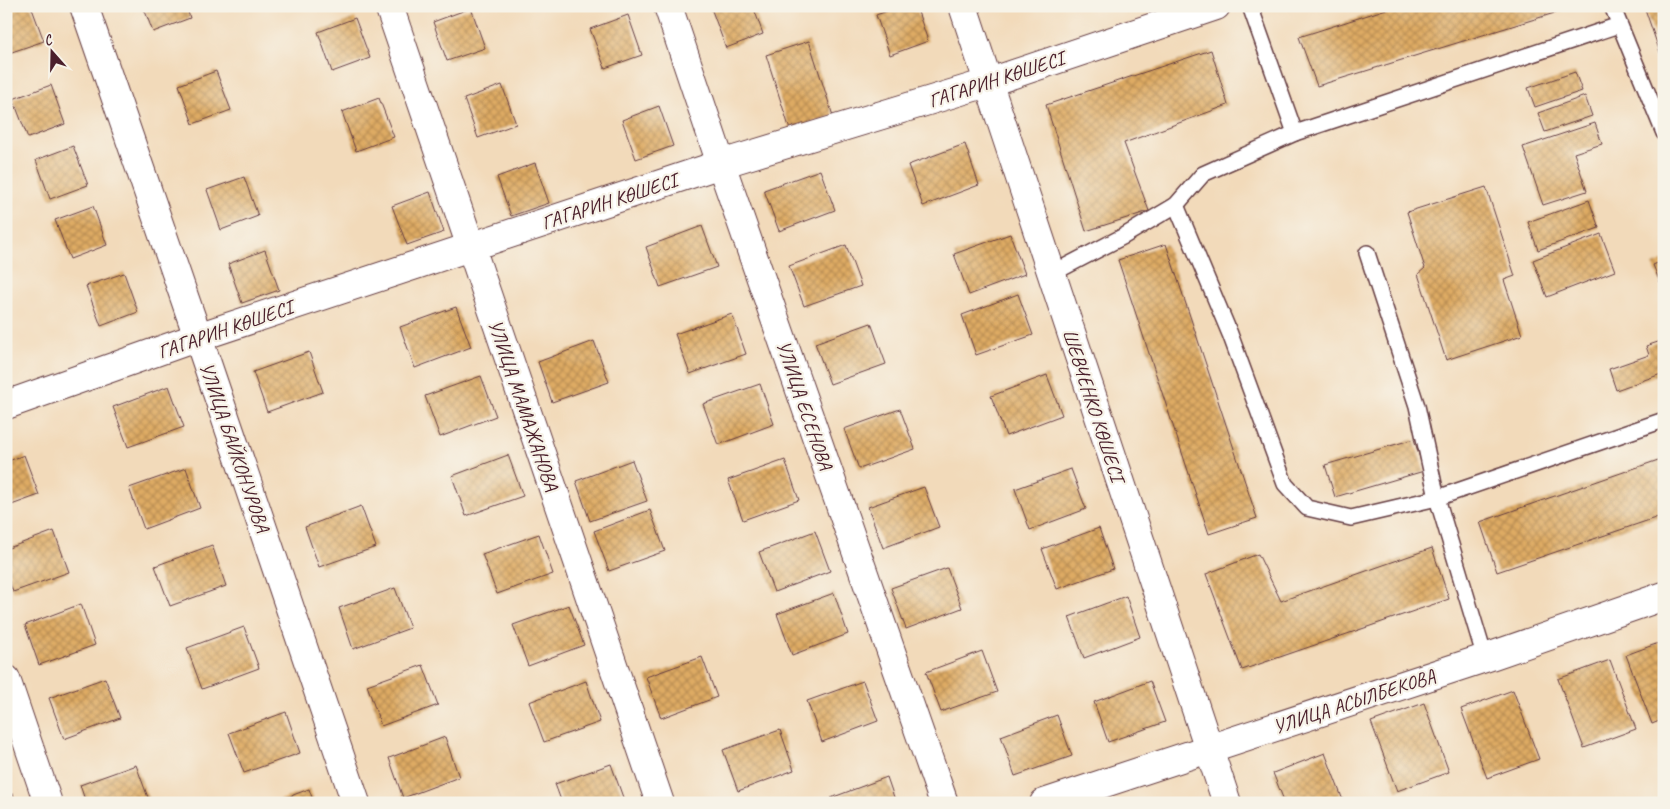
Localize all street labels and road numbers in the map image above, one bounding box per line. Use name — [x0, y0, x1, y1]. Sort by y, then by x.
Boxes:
street label: ГАГАРИН КӨШЕСІ — [925, 44, 1072, 113]
street label: ГАГАРИН КӨШЕСІ — [538, 166, 685, 235]
street label: ГАГАРИН КӨШЕСІ — [154, 293, 301, 364]
street label: УЛИЦА МАМАЖАНОВА — [482, 316, 565, 495]
street label: ШЕВЧЕНКО КӨШЕСІ — [1057, 326, 1131, 489]
street label: УЛИЦА ЕСЕНОВА — [771, 337, 839, 474]
street label: УЛИЦА БАЙКОНУРОВА — [194, 359, 276, 536]
street label: УЛИЦА АСЫЛБЕКОВА — [1270, 663, 1439, 740]

